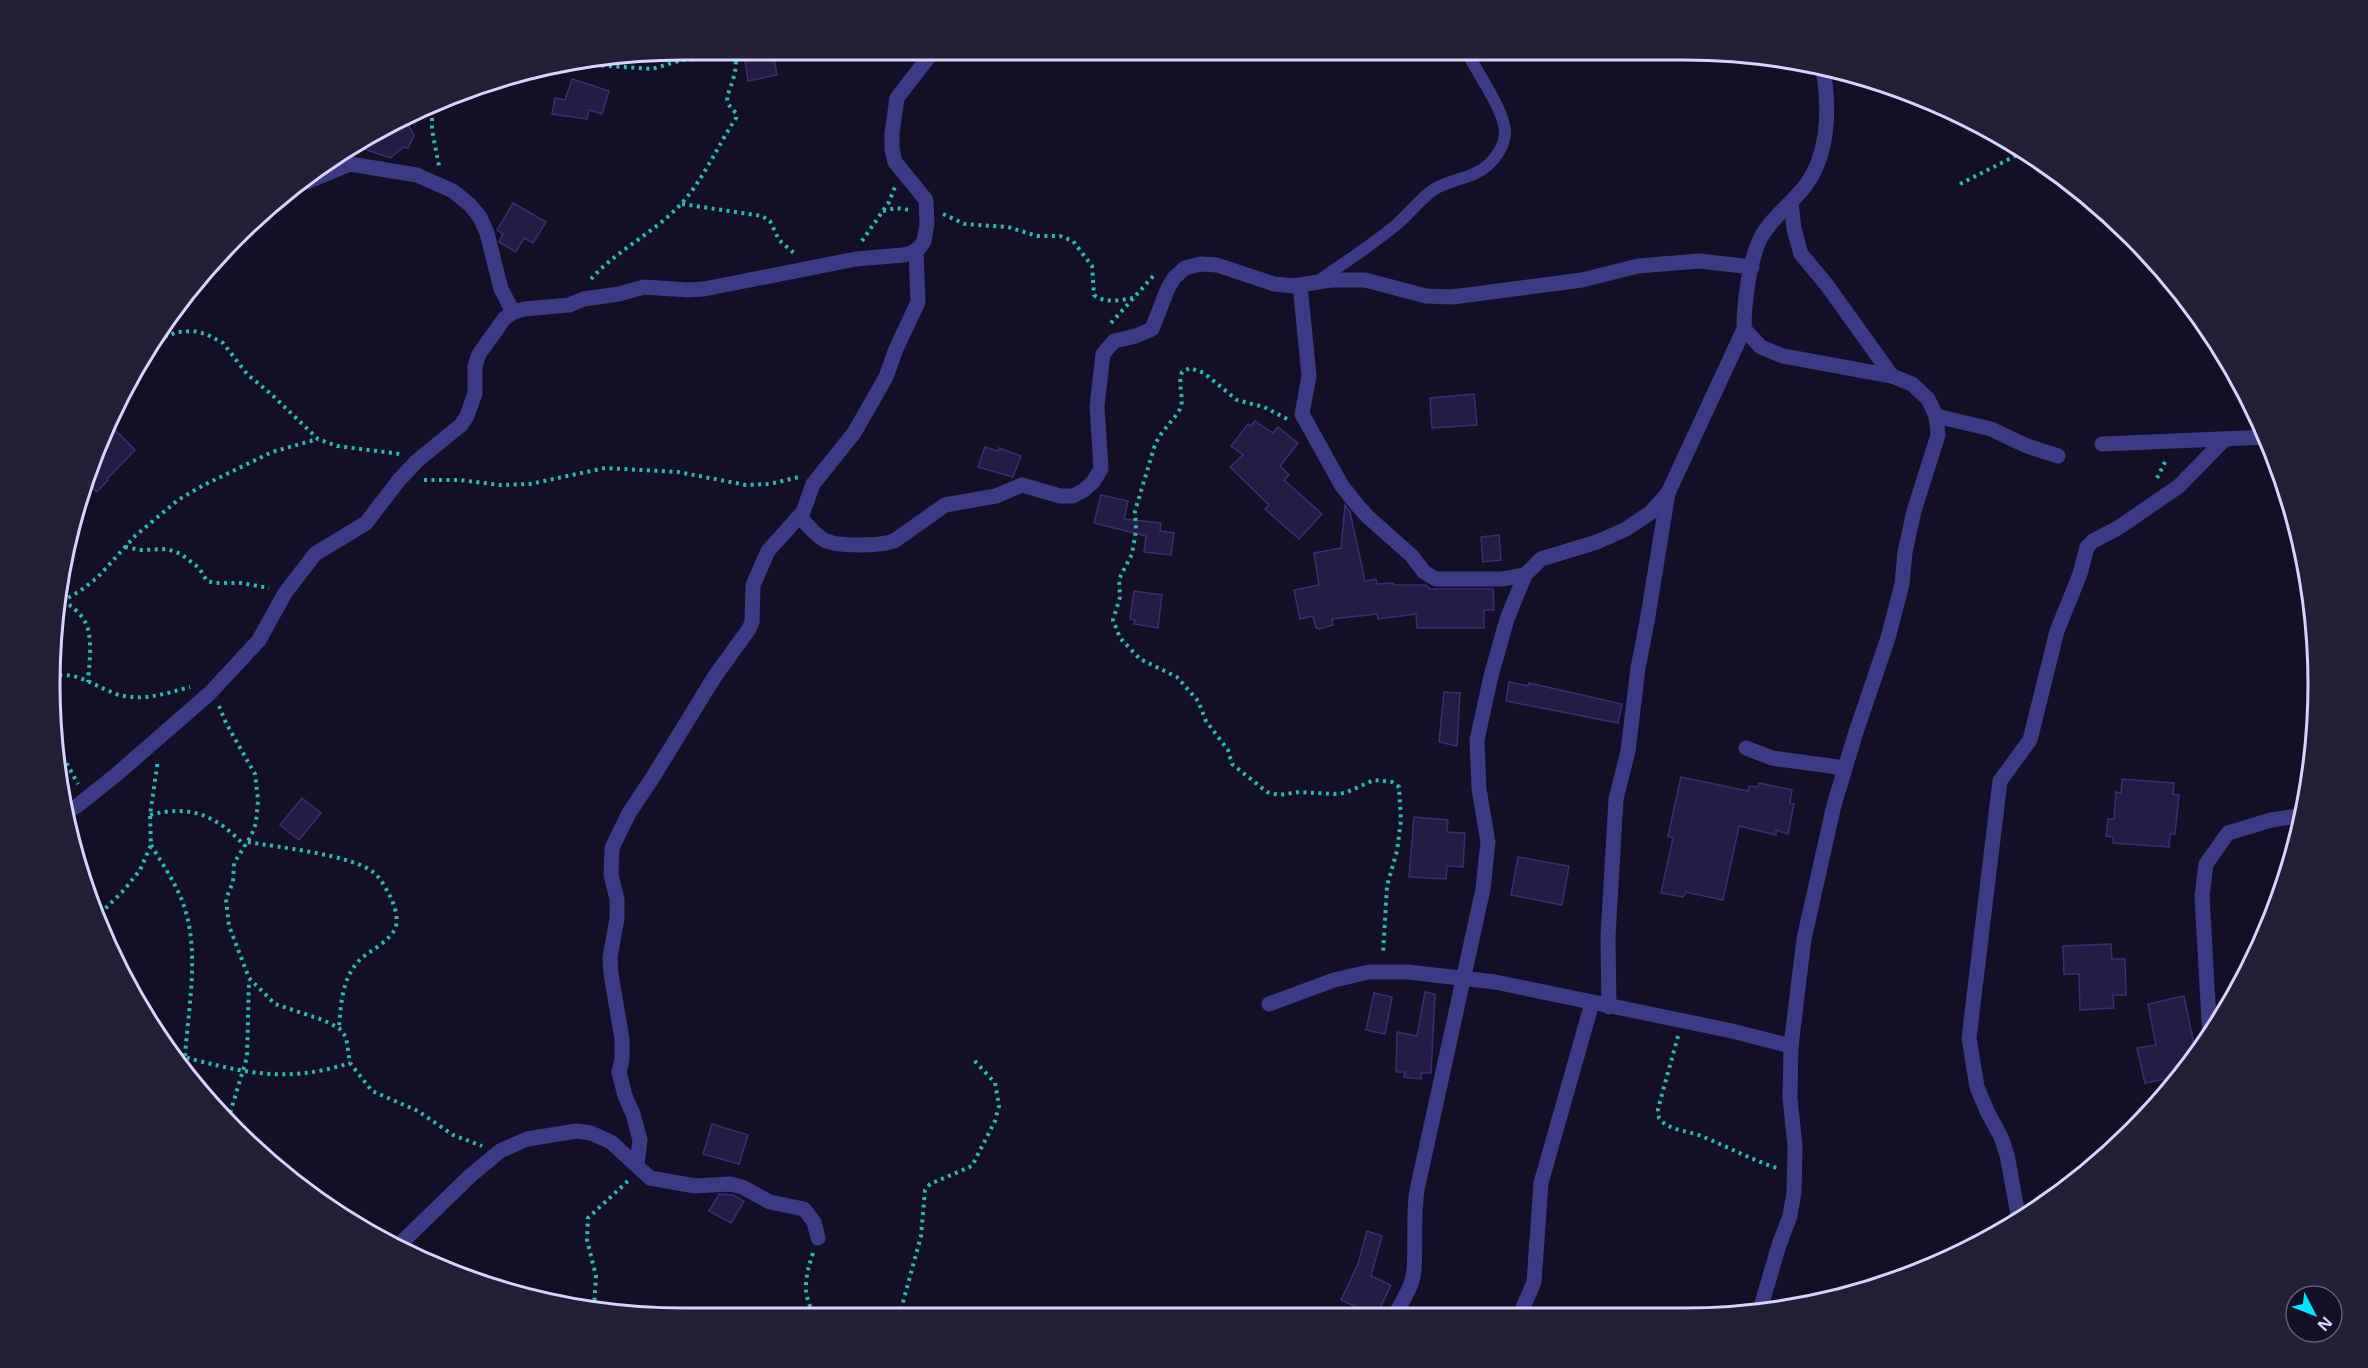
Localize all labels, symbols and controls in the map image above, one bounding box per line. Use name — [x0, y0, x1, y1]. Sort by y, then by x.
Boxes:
north arrow — [2284, 1284, 2344, 1344]
text: N — [2313, 1312, 2338, 1336]

